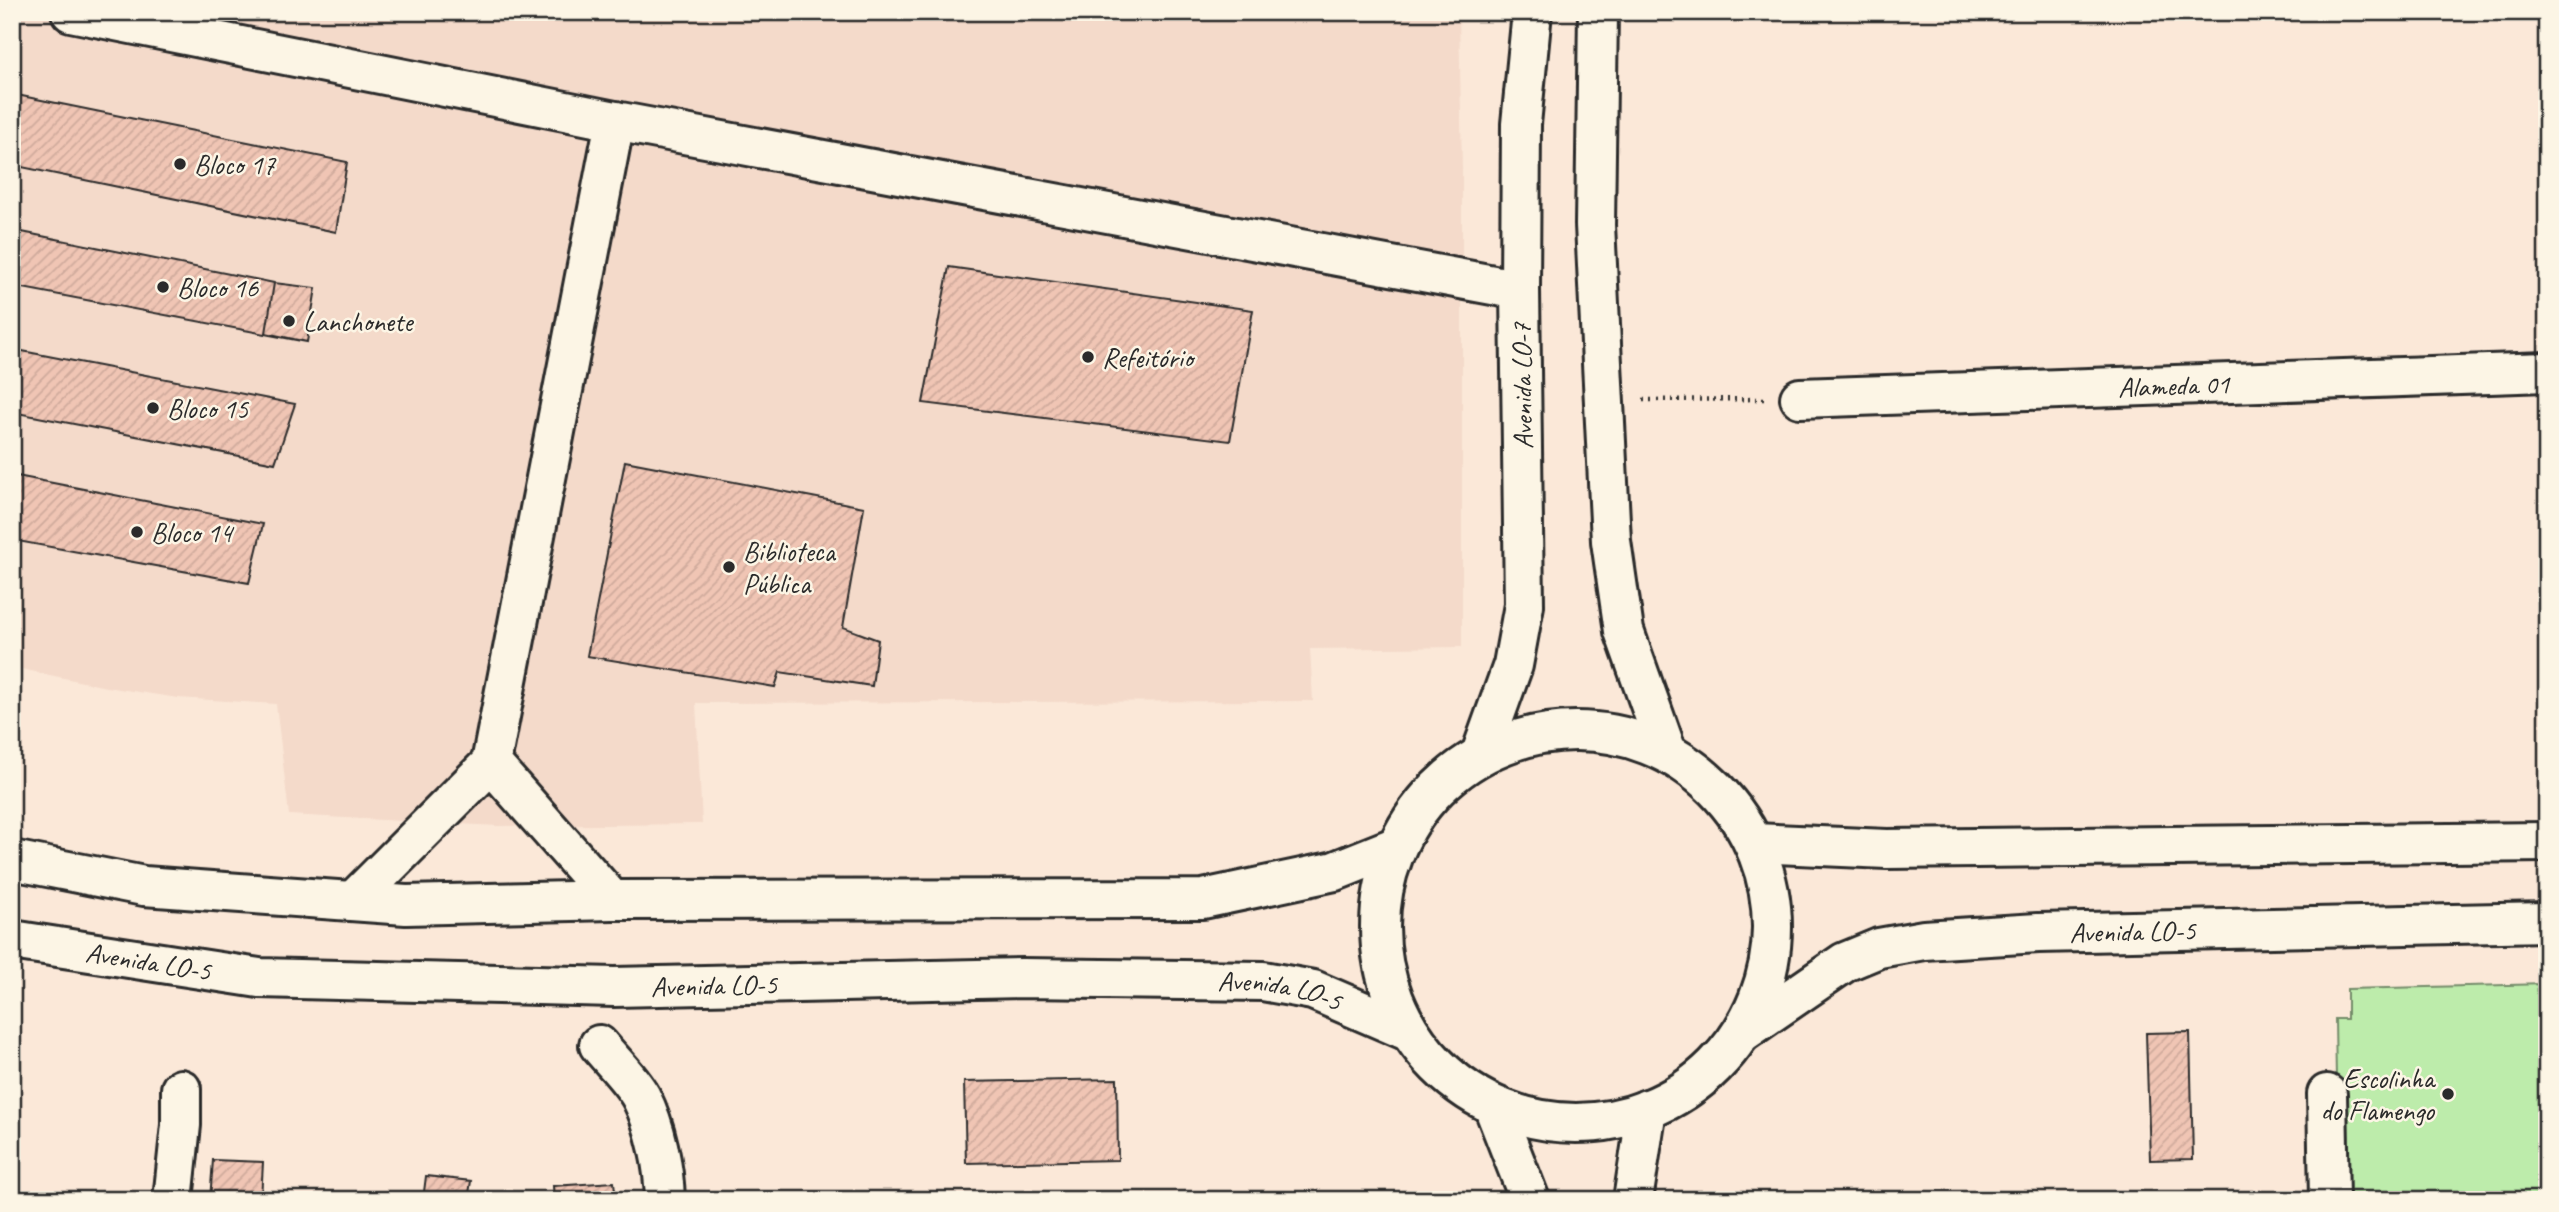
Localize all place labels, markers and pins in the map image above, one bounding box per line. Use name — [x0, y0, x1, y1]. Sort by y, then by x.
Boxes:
place label: Bloco 17 — [194, 147, 277, 182]
marker: Bloco 17 — [172, 156, 188, 172]
place label: Bloco 16 — [177, 270, 260, 305]
marker: Bloco 16 — [155, 279, 171, 295]
place label: Lanchonete — [303, 304, 414, 339]
marker: Lanchonete — [281, 313, 297, 329]
place label: Refeitório — [1102, 340, 1196, 375]
marker: Refeitório — [1080, 349, 1096, 365]
place label: Bloco 15 — [167, 391, 250, 426]
marker: Bloco 15 — [145, 400, 161, 416]
place label: Bloco 14 — [151, 515, 235, 550]
marker: Bloco 14 — [129, 524, 145, 540]
place label: Biblioteca Pública — [743, 534, 836, 601]
marker: Biblioteca Pública — [721, 559, 737, 575]
place label: Escolinha do Flamengo — [2320, 1061, 2437, 1128]
marker: Escolinha do Flamengo — [2440, 1086, 2456, 1102]

